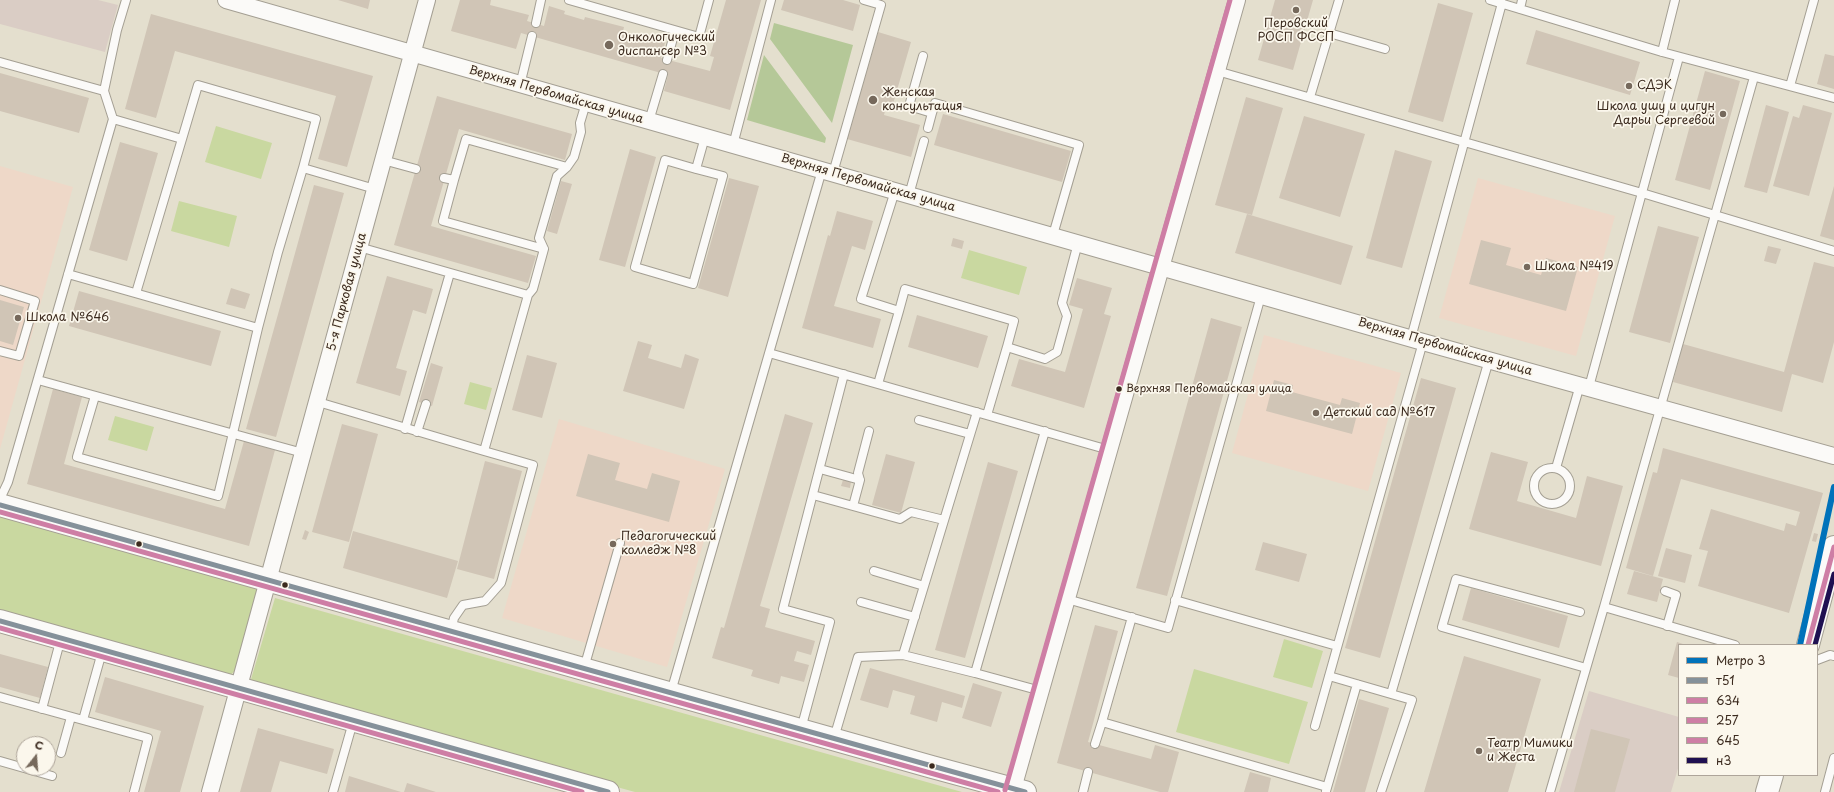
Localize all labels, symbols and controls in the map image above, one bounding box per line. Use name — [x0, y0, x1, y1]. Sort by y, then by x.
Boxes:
marker: Перовский РОСП ФССП — [1291, 5, 1301, 15]
place label: Перовский РОСП ФССП — [1258, 17, 1334, 45]
place label: Онкологический диспансер №3 — [618, 31, 715, 59]
marker: Онкологический диспансер №3 — [603, 39, 615, 51]
street label: Верхняя Первомайская улица — [467, 63, 645, 127]
place label: СДЭК — [1637, 79, 1672, 93]
marker: СДЭК — [1624, 81, 1634, 91]
place label: Женская консультация — [882, 86, 963, 114]
marker: Женская консультация — [867, 94, 879, 106]
place label: Школа ушу и цигун Дарьи Сергеевой — [1597, 100, 1715, 128]
marker: Школа ушу и цигун Дарьи Сергеевой — [1718, 109, 1728, 119]
street label: Верхняя Первомайская улица — [779, 151, 957, 215]
street label: 5-я Парковая улица — [324, 231, 370, 353]
place label: Школа №419 — [1535, 260, 1614, 274]
marker: Школа №419 — [1522, 262, 1532, 272]
place label: Школа №646 — [26, 311, 109, 325]
marker: Школа №646 — [13, 313, 23, 323]
street label: Верхняя Первомайская улица — [1356, 315, 1534, 379]
place label: Верхняя Первомайская улица — [1126, 382, 1292, 396]
marker: Верхняя Первомайская улица — [1114, 384, 1124, 394]
place label: Детский сад №617 — [1324, 406, 1435, 420]
marker: Детский сад №617 — [1311, 408, 1321, 418]
place label: Педагогический колледж №8 — [621, 530, 716, 558]
unlabelled marker — [134, 539, 144, 549]
marker: Педагогический колледж №8 — [608, 539, 618, 549]
unlabelled marker — [280, 580, 290, 590]
legend — [1678, 644, 1818, 776]
text: Метро 3 — [1716, 651, 1765, 669]
text: т51 — [1716, 671, 1735, 689]
text: 634 — [1716, 691, 1740, 709]
text: 257 — [1716, 711, 1739, 729]
text: 645 — [1716, 731, 1740, 749]
north arrow — [16, 736, 56, 776]
text: С — [33, 736, 46, 754]
place label: Театр Мимики и Жеста — [1487, 737, 1573, 765]
marker: Театр Мимики и Жеста — [1474, 746, 1484, 756]
text: н3 — [1716, 751, 1731, 769]
unlabelled marker — [927, 761, 937, 771]

